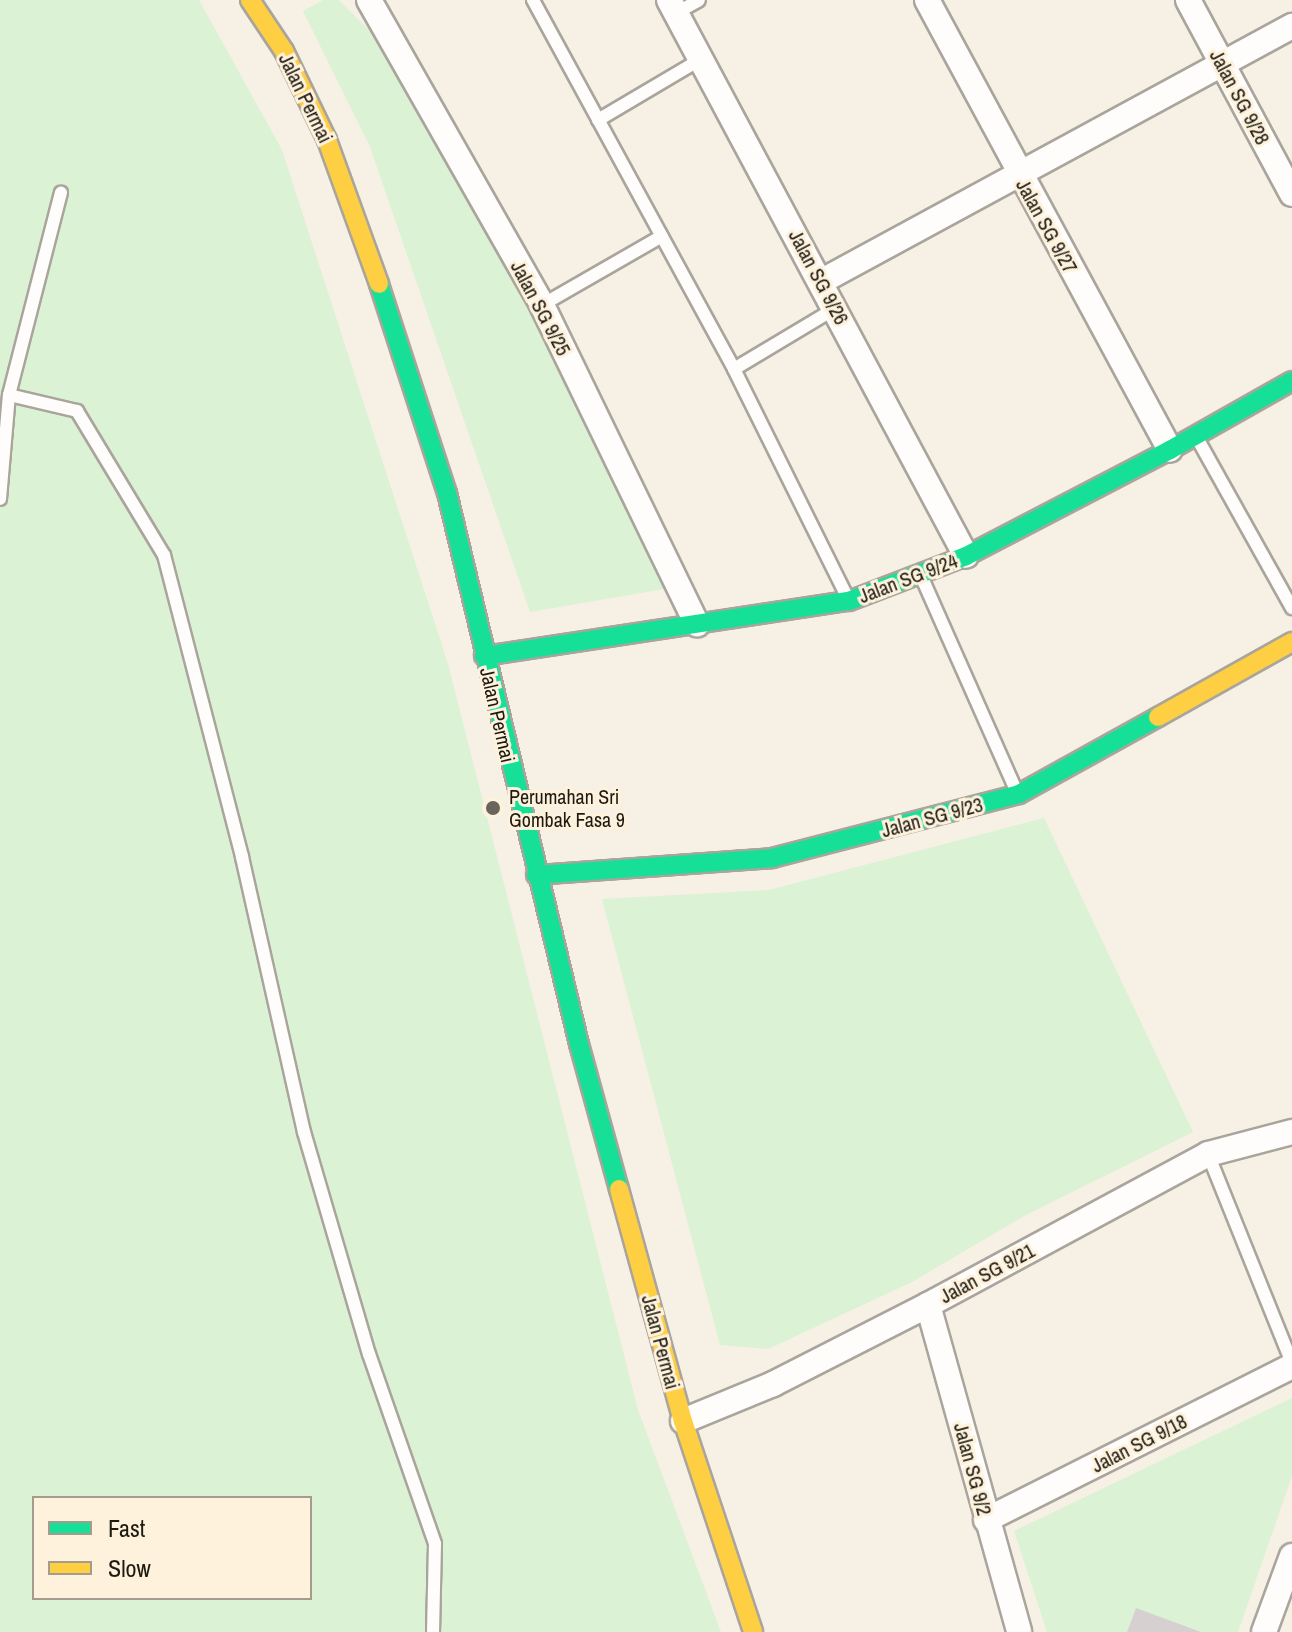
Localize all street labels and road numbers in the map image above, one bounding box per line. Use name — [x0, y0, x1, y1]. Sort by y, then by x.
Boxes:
street label: Jalan SG 9/28 — [1205, 45, 1275, 149]
street label: Jalan Permai — [274, 49, 338, 147]
street label: Jalan SG 9/27 — [1011, 175, 1083, 277]
street label: Jalan SG 9/26 — [784, 225, 854, 329]
street label: Jalan SG 9/25 — [506, 256, 576, 360]
street label: Jalan SG 9/24 — [855, 548, 961, 608]
street label: Jalan Permai — [475, 665, 521, 765]
street label: Jalan SG 9/23 — [879, 792, 985, 842]
street label: Jalan SG 9/21 — [935, 1238, 1039, 1308]
street label: Jalan Permai — [637, 1292, 685, 1392]
street label: Jalan SG 9/18 — [1087, 1409, 1191, 1477]
street label: Jalan SG 9/2 — [949, 1420, 997, 1518]

